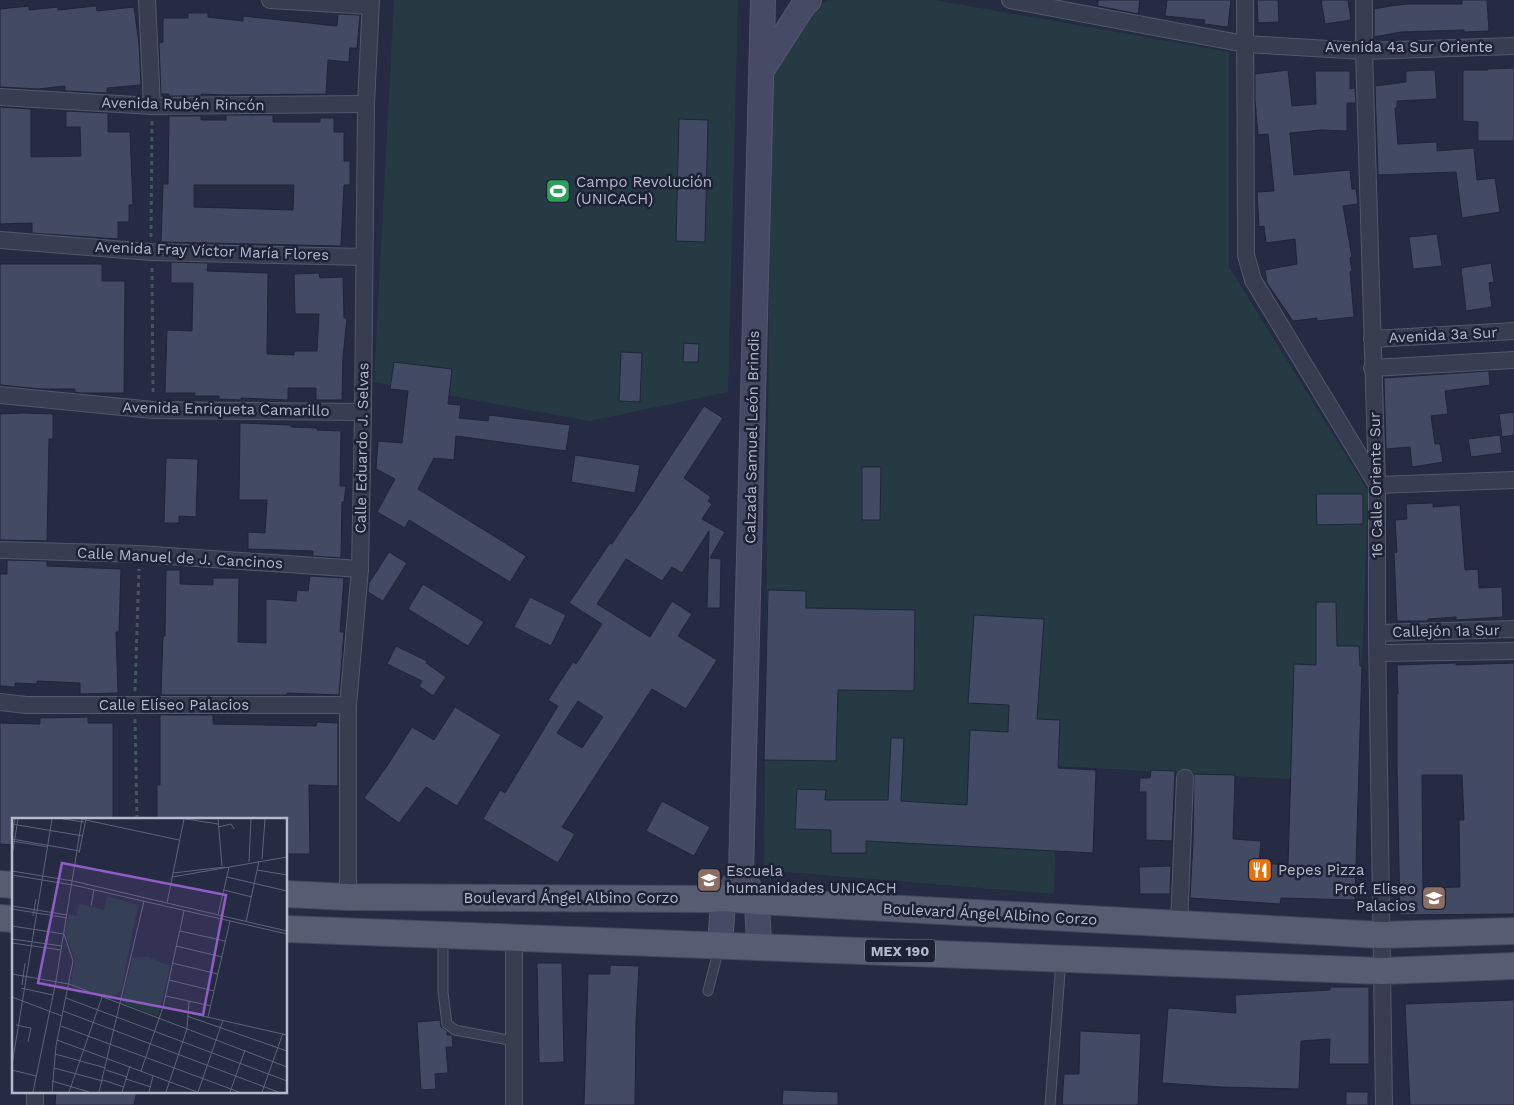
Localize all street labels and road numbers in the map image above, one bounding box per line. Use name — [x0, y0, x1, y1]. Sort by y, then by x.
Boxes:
street label: Avenida 4a Sur Oriente — [1325, 38, 1493, 56]
street label: Avenida Rubén Rincón — [101, 94, 265, 114]
street label: Avenida Fray Víctor María Flores — [95, 238, 329, 264]
street label: Avenida 3a Sur — [1388, 323, 1498, 347]
street label: Calzada Samuel León Brindis — [741, 330, 763, 544]
street label: Calle Eduardo J. Selvas — [352, 362, 372, 534]
street label: Avenida Enriqueta Camarillo — [122, 398, 330, 420]
street label: 16 Calle Oriente Sur — [1366, 412, 1386, 558]
street label: Calle Manuel de J. Cancinos — [77, 544, 283, 572]
street label: Callejón 1a Sur — [1392, 621, 1500, 641]
street label: Calle Elíseo Palacios — [99, 696, 249, 714]
street label: Boulevard Ángel Albino Corzo — [464, 889, 678, 907]
street label: Boulevard Ángel Albino Corzo — [882, 899, 1098, 929]
road number: MEX 190 — [865, 939, 935, 962]

